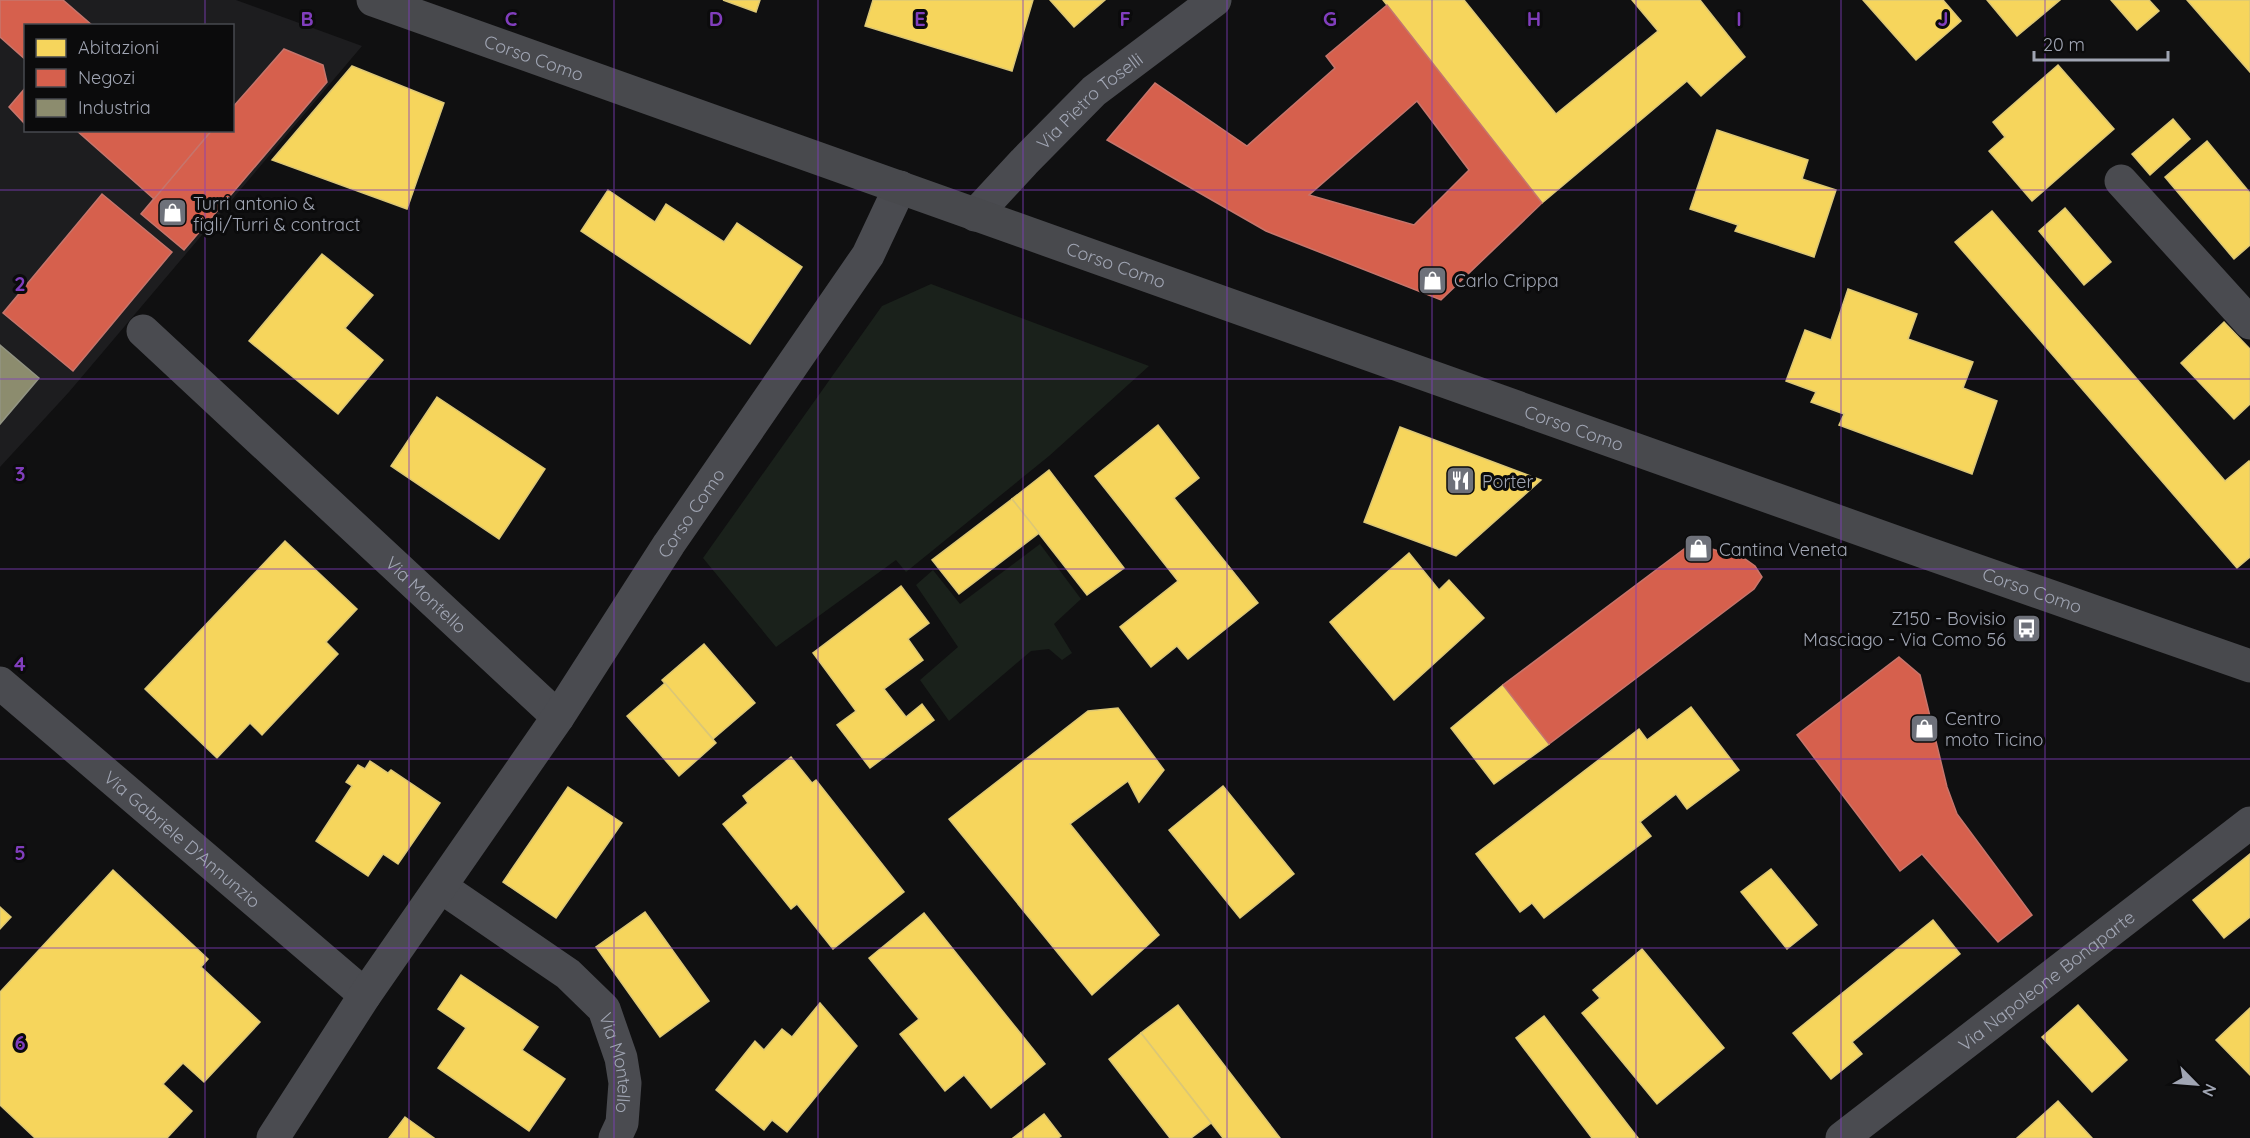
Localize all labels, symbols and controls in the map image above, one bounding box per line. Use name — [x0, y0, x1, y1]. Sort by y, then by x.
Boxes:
text: B — [300, 6, 314, 31]
text: C — [505, 6, 518, 31]
text: D — [709, 6, 723, 31]
text: E — [914, 6, 926, 31]
text: F — [1119, 6, 1131, 31]
text: G — [1323, 6, 1337, 31]
text: H — [1527, 6, 1541, 31]
text: I — [1736, 6, 1742, 31]
text: J — [1937, 6, 1949, 31]
legend — [24, 24, 234, 132]
scale bar — [2034, 24, 2168, 62]
street label: Corso Como — [481, 29, 587, 86]
text: 20 m — [2043, 33, 2085, 56]
text: Abitazioni — [78, 36, 159, 59]
street label: Via Pietro Toselli — [1031, 47, 1147, 154]
text: Negozi — [78, 66, 135, 89]
text: Industria — [78, 96, 151, 119]
place label: Turri antonio & figli/Turri & contract — [193, 192, 360, 236]
shop icon: Turri antonio & figli/Turri & contract — [156, 197, 188, 229]
street label: Corso Como — [1064, 236, 1169, 293]
shop icon: Carlo Crippa — [1417, 264, 1449, 296]
place label: Carlo Crippa — [1454, 269, 1559, 292]
text: 2 — [14, 271, 26, 296]
street label: Corso Como — [1521, 399, 1627, 456]
text: 3 — [15, 461, 25, 486]
street label: Corso Como — [652, 463, 729, 562]
restaurant icon: Porter — [1445, 465, 1477, 497]
place label: Porter — [1482, 470, 1534, 493]
shop icon: Cantina Veneta — [1682, 533, 1714, 565]
place label: Cantina Veneta — [1719, 538, 1848, 561]
street label: Via Montello — [381, 551, 472, 638]
street label: Corso Como — [1979, 562, 2085, 618]
place label: Z150 - Bovisio Masciago - Via Como 56 — [1803, 607, 2006, 651]
bus stop icon: Z150 - Bovisio Masciago - Via Como 56 — [2011, 612, 2043, 644]
text: 4 — [14, 651, 26, 676]
place label: Centro moto Ticino — [1945, 707, 2043, 751]
shop icon: Centro moto Ticino — [1908, 712, 1940, 744]
street label: Via Gabriele D'Annunzio — [99, 765, 266, 912]
text: 5 — [14, 840, 26, 865]
street label: Via Napoleone Bonaparte — [1953, 905, 2139, 1056]
street label: Via Montello — [595, 1009, 637, 1114]
text: 6 — [14, 1030, 26, 1055]
north arrow — [2166, 1054, 2226, 1114]
text: N — [2198, 1081, 2221, 1100]

